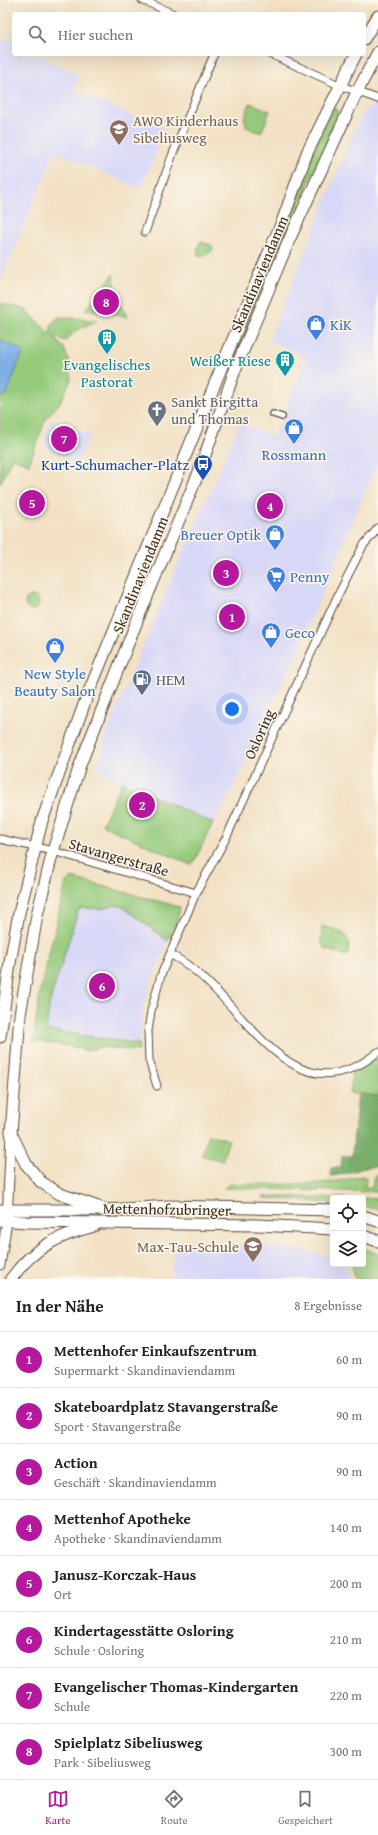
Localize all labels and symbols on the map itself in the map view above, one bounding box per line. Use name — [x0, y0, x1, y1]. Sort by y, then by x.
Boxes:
place label: AWO Kinderhaus Sibeliusweg — [133, 110, 238, 148]
school or university icon: AWO Kinderhaus Sibeliusweg — [108, 118, 130, 146]
street label: Skandinaviendamm — [225, 212, 293, 335]
pin: 8 — [93, 287, 119, 317]
shop icon: KiK — [305, 313, 327, 341]
place label: KiK — [330, 314, 352, 335]
building icon: Evangelisches Pastorat — [96, 327, 118, 355]
building icon: Weißer Riese — [274, 349, 296, 377]
place label: Weißer Riese — [189, 350, 271, 371]
place label: Evangelisches Pastorat — [64, 354, 151, 392]
place label: Sankt Birgitta und Thomas — [171, 391, 258, 429]
church icon: Sankt Birgitta und Thomas — [146, 399, 168, 427]
shop icon: Rossmann — [283, 417, 305, 445]
pin: 7 — [51, 424, 77, 454]
place label: Rossmann — [262, 444, 327, 465]
bus stop icon: Kurt-Schumacher-Platz — [192, 453, 214, 481]
place label: Kurt-Schumacher-Platz — [41, 454, 189, 475]
pin: 5 — [19, 488, 45, 518]
pin: 4 — [257, 491, 283, 521]
street label: Skandinaviendamm — [107, 513, 173, 637]
shop icon: Breuer Optik — [264, 523, 286, 551]
place label: Breuer Optik — [181, 524, 261, 545]
pin: 3 — [213, 558, 239, 588]
supermarket icon: Penny — [265, 565, 287, 593]
place label: Penny — [290, 566, 330, 587]
pin: 1 — [219, 602, 245, 632]
shop icon: Geco — [260, 621, 282, 649]
place label: Geco — [285, 622, 316, 643]
shop icon: New Style Beauty Salon — [44, 636, 66, 664]
place label: New Style Beauty Salon — [14, 663, 96, 701]
fuel station icon: HEM — [131, 668, 153, 696]
place label: HEM — [156, 669, 186, 690]
your location — [222, 699, 242, 719]
street label: Osloring — [239, 705, 280, 763]
pin: 2 — [129, 790, 155, 820]
street label: Stavangerstraße — [67, 833, 171, 881]
pin: 6 — [89, 971, 115, 1001]
street label: Mettenhofzubringer — [103, 1197, 231, 1221]
school or university icon: Max-Tau-Schule — [242, 1235, 264, 1263]
place label: Max-Tau-Schule — [137, 1236, 239, 1257]

